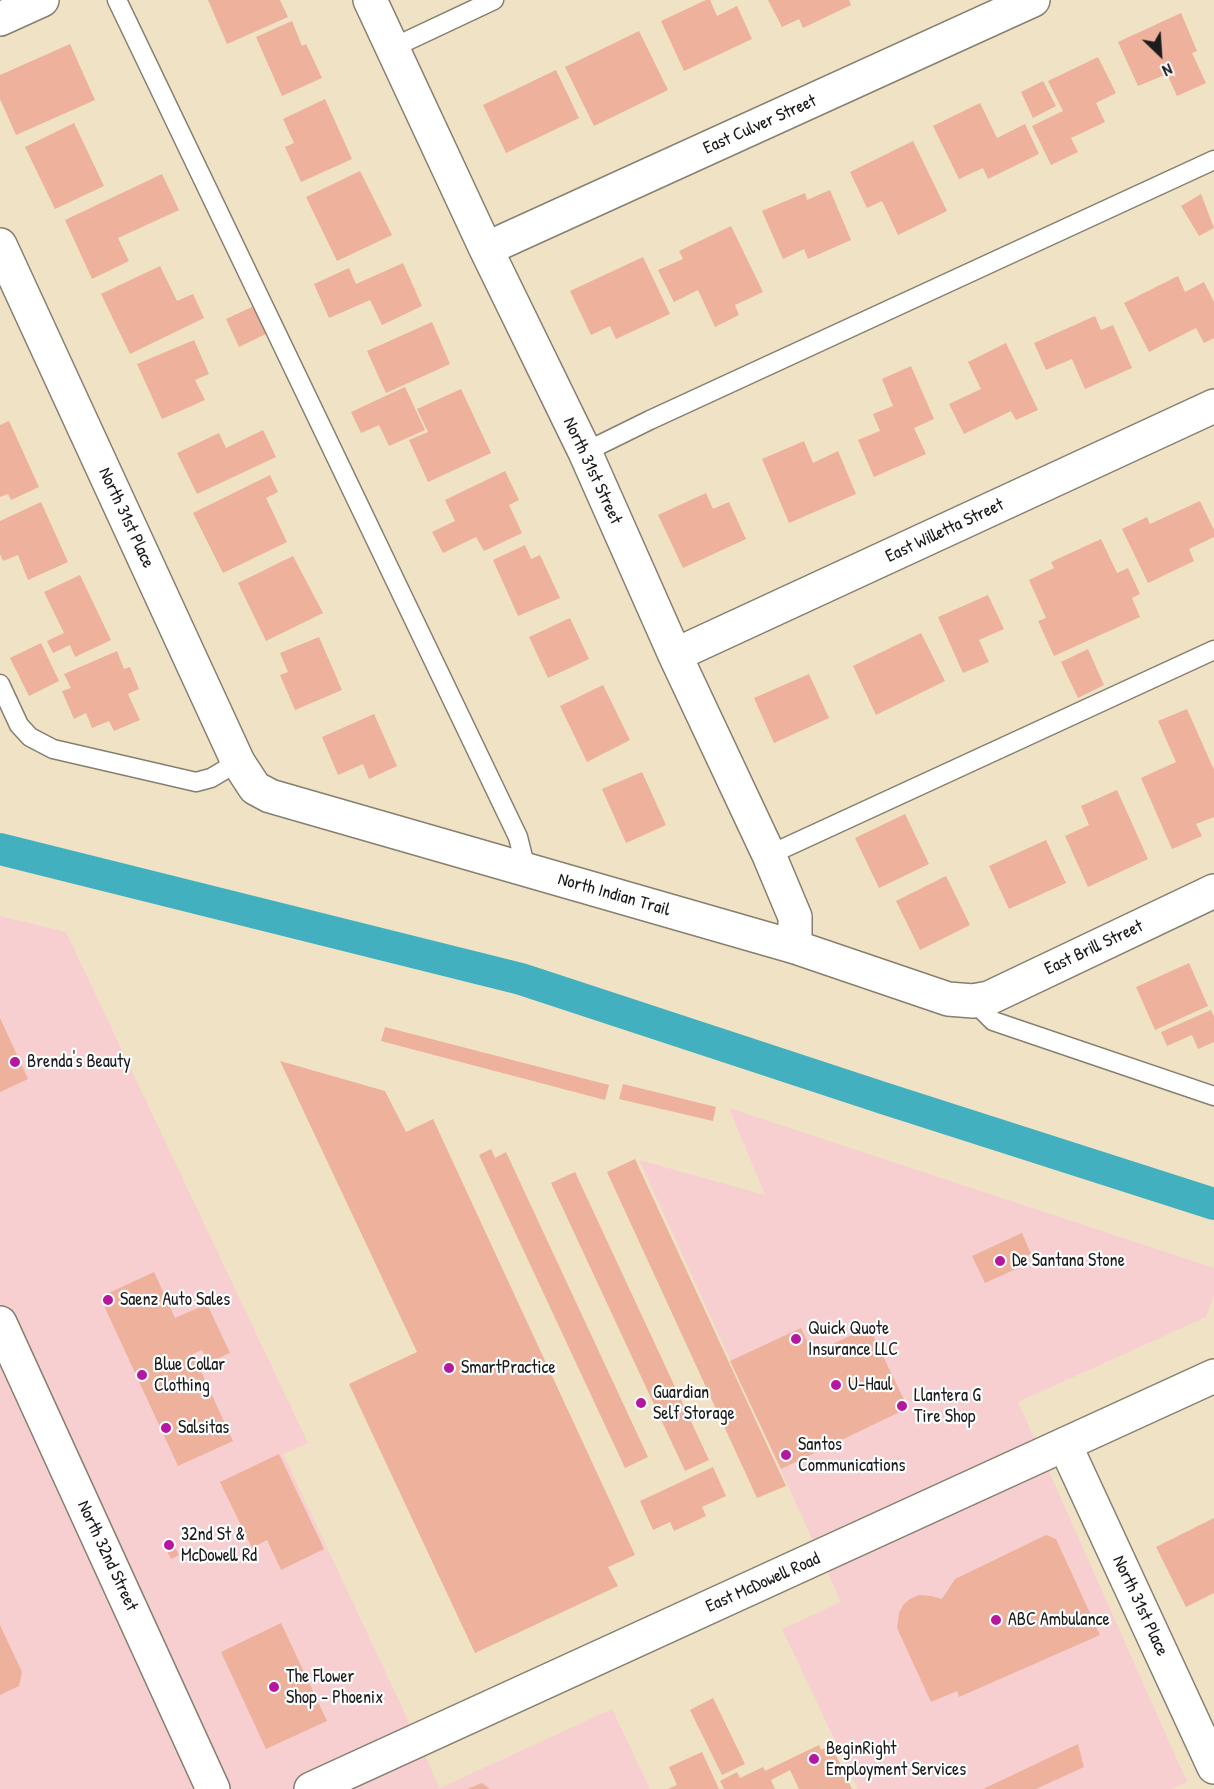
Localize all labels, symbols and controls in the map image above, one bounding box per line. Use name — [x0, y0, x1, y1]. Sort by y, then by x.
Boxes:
north arrow — [1130, 24, 1190, 84]
text: N — [1159, 59, 1176, 82]
street label: East Culver Street — [700, 90, 820, 160]
street label: North 31st Street — [558, 414, 626, 528]
street label: North 31st Place — [93, 464, 159, 572]
street label: East Willetta Street — [883, 494, 1007, 568]
street label: North Indian Trail — [555, 869, 673, 921]
street label: East Brill Street — [1041, 916, 1147, 980]
place label: Brenda's Beauty — [27, 1051, 131, 1073]
marker: Brenda's Beauty — [8, 1055, 22, 1069]
place label: De Santana Stone — [1012, 1250, 1125, 1272]
marker: De Santana Stone — [993, 1254, 1007, 1268]
place label: Saenz Auto Sales — [120, 1289, 230, 1311]
marker: Saenz Auto Sales — [101, 1293, 115, 1307]
place label: Quick Quote Insurance LLC — [808, 1318, 898, 1360]
marker: Quick Quote Insurance LLC — [789, 1332, 803, 1346]
place label: Blue Collar Clothing — [154, 1354, 225, 1396]
place label: SmartPractice — [461, 1357, 556, 1379]
marker: SmartPractice — [442, 1361, 456, 1375]
marker: Blue Collar Clothing — [135, 1368, 149, 1382]
place label: U-Haul — [848, 1374, 893, 1396]
marker: U-Haul — [829, 1378, 843, 1392]
place label: Guardian Self Storage — [653, 1382, 735, 1424]
place label: Llantera G Tire Shop — [914, 1385, 981, 1428]
marker: Guardian Self Storage — [634, 1396, 648, 1410]
marker: Llantera G Tire Shop — [895, 1399, 909, 1413]
place label: Salsitas — [178, 1417, 229, 1439]
marker: Salsitas — [159, 1421, 173, 1435]
place label: Santos Communications — [798, 1434, 906, 1476]
marker: Santos Communications — [779, 1448, 793, 1462]
street label: North 32nd Street — [72, 1497, 142, 1615]
place label: 32nd St & McDowell Rd — [181, 1524, 257, 1567]
marker: 32nd St & McDowell Rd — [162, 1538, 176, 1552]
street label: East McDowell Road — [703, 1548, 823, 1618]
street label: North 31st Place — [1107, 1552, 1173, 1660]
place label: ABC Ambulance — [1008, 1609, 1110, 1631]
marker: ABC Ambulance — [989, 1613, 1003, 1627]
place label: The Flower Shop - Phoenix — [286, 1666, 383, 1708]
marker: The Flower Shop - Phoenix — [267, 1680, 281, 1694]
place label: BeginRight Employment Services — [826, 1738, 966, 1780]
marker: BeginRight Employment Services — [807, 1752, 821, 1766]

